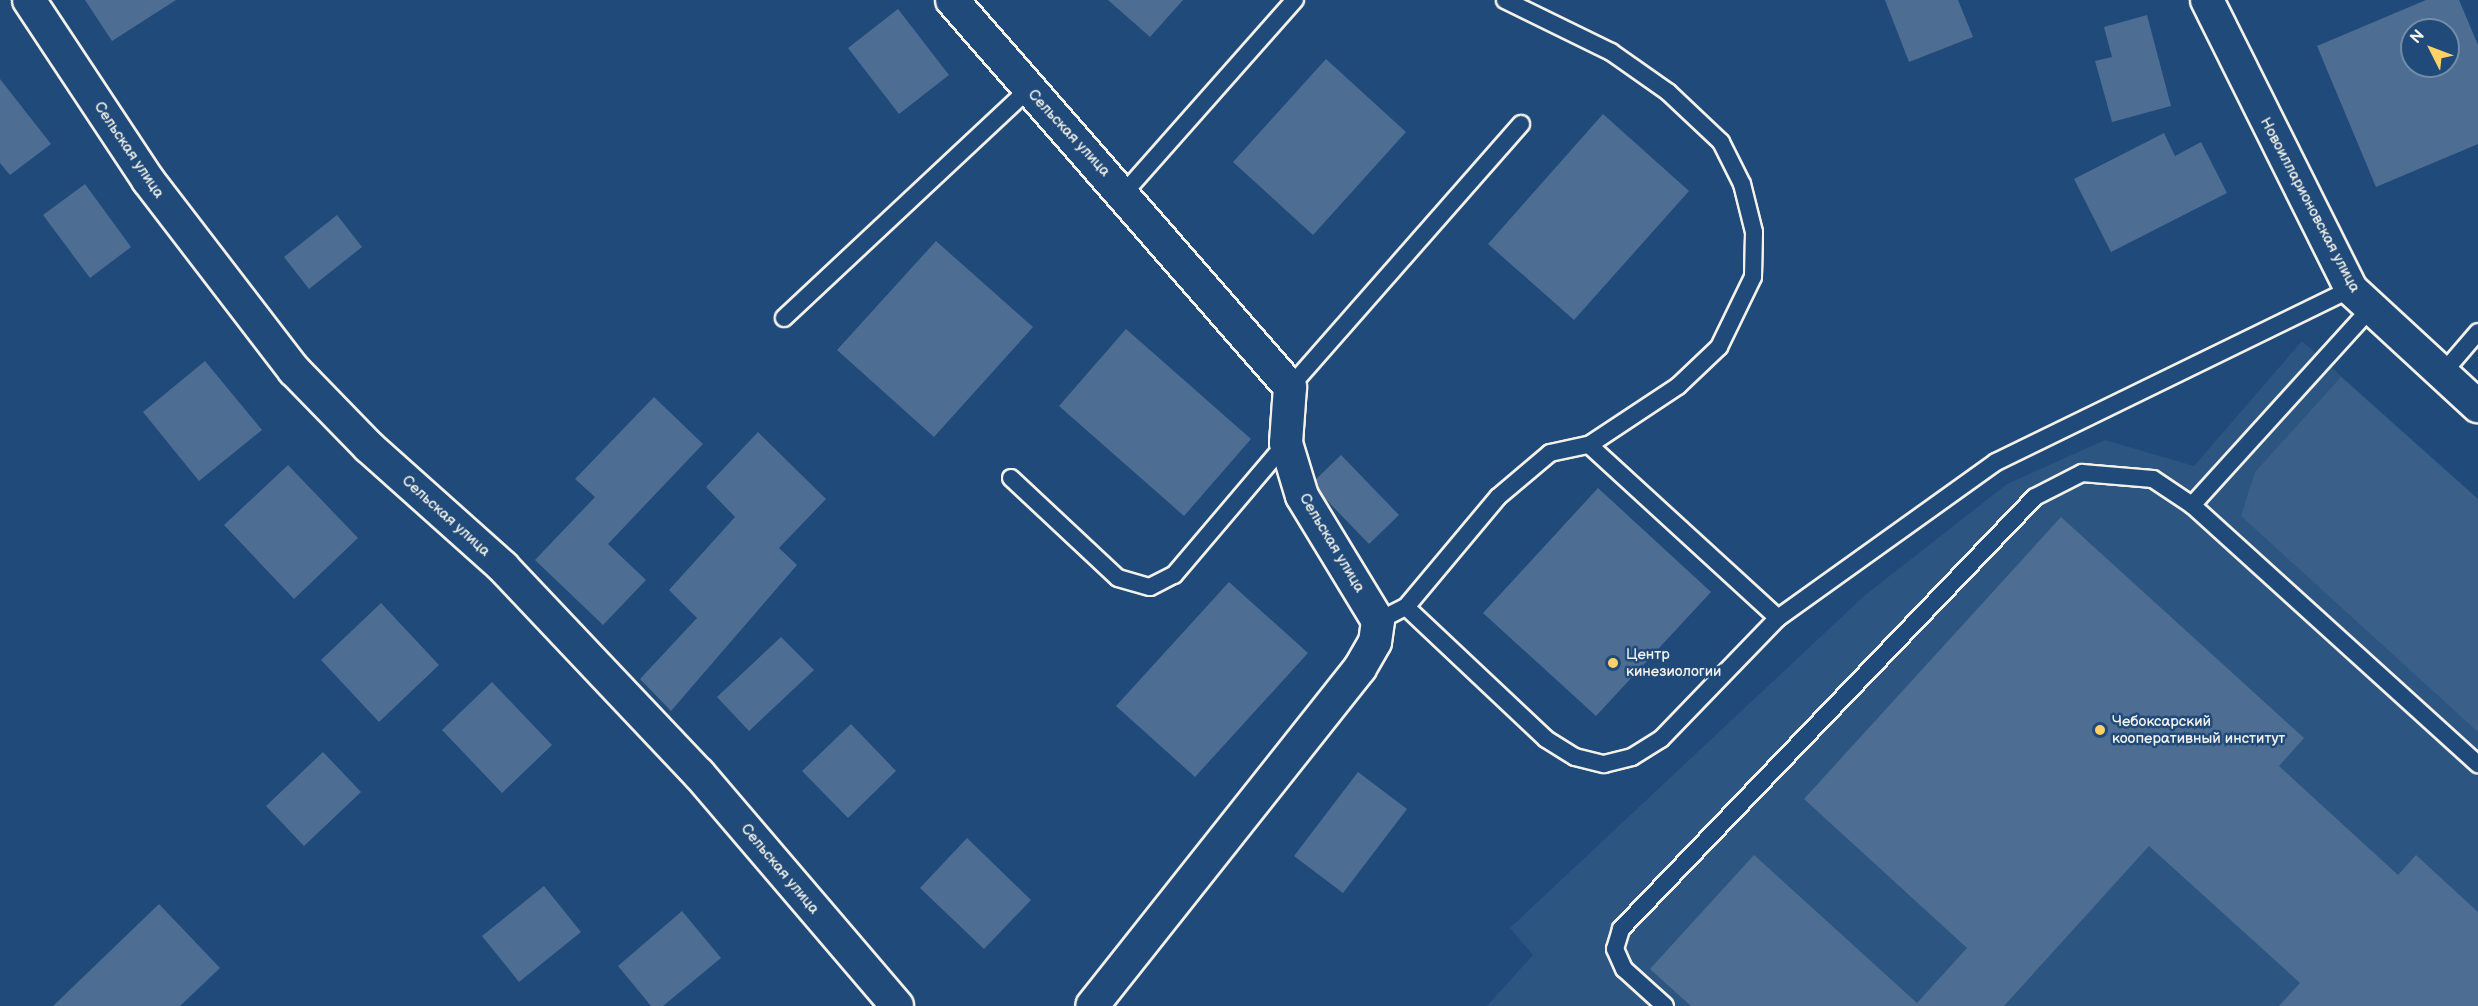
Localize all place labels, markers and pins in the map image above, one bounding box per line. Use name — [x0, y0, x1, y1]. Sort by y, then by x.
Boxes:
place label: Центр кинезиологии — [1626, 645, 1721, 680]
marker: Центр кинезиологии — [1604, 654, 1622, 672]
place label: Чебоксарский кооперативный институт — [2112, 712, 2285, 747]
marker: Чебоксарский кооперативный институт — [2093, 723, 2107, 737]

